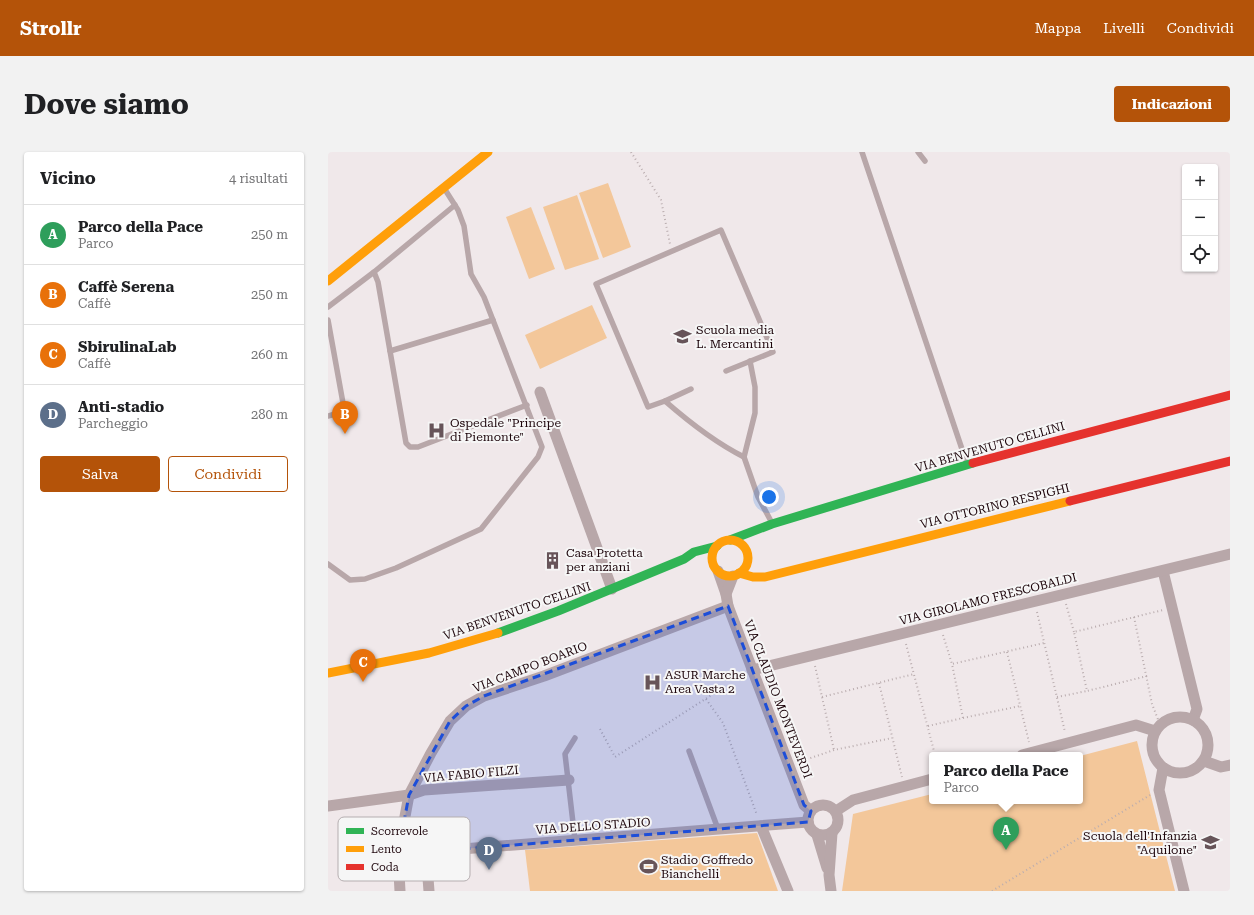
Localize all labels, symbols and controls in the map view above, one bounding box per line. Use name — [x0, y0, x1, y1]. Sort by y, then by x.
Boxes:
text: Strollr — [20, 17, 82, 40]
text: Mappa — [1035, 20, 1081, 36]
text: Livelli — [1103, 20, 1145, 36]
text: Condividi — [1167, 20, 1234, 36]
button: Indicazioni — [1114, 86, 1230, 122]
text: Dove siamo — [24, 88, 189, 121]
map controls — [1182, 164, 1218, 272]
button: + — [1182, 164, 1218, 200]
text: Vicino — [40, 168, 96, 188]
text: 4 risultati — [229, 171, 288, 186]
button: − — [1182, 200, 1218, 236]
text: Parco della Pace — [78, 218, 203, 236]
text: A — [48, 227, 58, 242]
text: 250 m — [251, 227, 288, 242]
text: Parco — [78, 236, 114, 251]
button: locate — [1182, 236, 1218, 272]
text: Caffè Serena — [78, 278, 174, 296]
text: B — [48, 287, 58, 302]
text: 250 m — [251, 287, 288, 302]
text: Caffè — [78, 296, 111, 311]
place label: Scuola media L. Mercantini — [696, 323, 775, 351]
school or university icon: Scuola media L. Mercantini — [673, 327, 693, 347]
text: SbirulinaLab — [78, 338, 177, 356]
text: C — [48, 347, 58, 362]
text: 260 m — [251, 347, 288, 362]
text: Caffè — [78, 356, 111, 371]
text: Anti-stadio — [78, 398, 164, 416]
pin: B — [332, 401, 358, 434]
text: D — [48, 407, 58, 422]
text: 280 m — [251, 407, 288, 422]
text: Parcheggio — [78, 416, 148, 431]
place label: Ospedale "Principe di Piemonte" — [450, 416, 561, 444]
street label: VIA BENVENUTO CELLINI — [914, 419, 1066, 475]
hospital icon: Ospedale "Principe di Piemonte" — [427, 420, 447, 440]
button: Salva — [40, 456, 160, 492]
button: Condividi — [168, 456, 288, 492]
street label: VIA OTTORINO RESPIGHI — [919, 481, 1071, 531]
your location — [759, 487, 779, 507]
place label: Casa Protetta per anziani — [566, 546, 643, 574]
building icon: Casa Protetta per anziani — [543, 550, 563, 570]
street label: VIA GIROLAMO FRESCOBALDI — [898, 570, 1078, 628]
street label: VIA BENVENUTO CELLINI — [441, 579, 593, 643]
street label: VIA CLAUDIO MONTEVERDI — [741, 618, 815, 780]
street label: VIA CAMPO BOARIO — [471, 639, 589, 695]
pin: C — [350, 649, 376, 682]
place label: ASUR Marche Area Vasta 2 — [665, 668, 746, 696]
hospital icon: ASUR Marche Area Vasta 2 — [642, 672, 662, 692]
popup — [929, 752, 1083, 804]
text: Parco della Pace — [943, 762, 1069, 780]
street label: VIA FABIO FILZI — [423, 763, 519, 785]
text: Parco — [943, 780, 979, 795]
street label: VIA DELLO STADIO — [535, 815, 651, 837]
legend — [338, 817, 470, 881]
pin: A — [993, 817, 1019, 850]
text: Scorrevole — [371, 825, 428, 838]
place label: Scuola dell'Infanzia "Aquilone" — [1083, 829, 1197, 857]
school or university icon: Scuola dell'Infanzia "Aquilone" — [1200, 833, 1220, 853]
pin: D — [476, 837, 502, 870]
text: Lento — [371, 843, 402, 856]
place label: Stadio Goffredo Bianchelli — [661, 853, 753, 881]
sports icon: Stadio Goffredo Bianchelli — [638, 857, 658, 877]
text: Coda — [371, 861, 399, 874]

